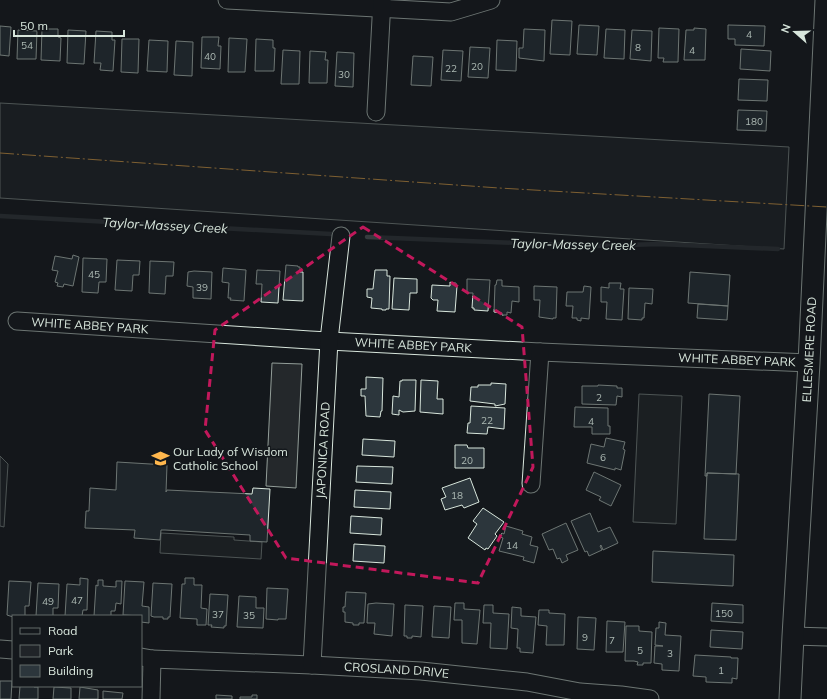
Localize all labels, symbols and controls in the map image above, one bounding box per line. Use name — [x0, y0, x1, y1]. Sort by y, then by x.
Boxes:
scale bar — [14, 12, 124, 38]
north arrow — [775, 12, 815, 52]
text: 50 m — [20, 18, 48, 33]
text: N — [778, 22, 794, 35]
house number: 4 — [746, 28, 752, 41]
house number: 54 — [21, 39, 33, 52]
house number: 8 — [635, 41, 641, 54]
house number: 4 — [689, 44, 695, 57]
house number: 40 — [204, 50, 216, 63]
house number: 20 — [471, 60, 483, 73]
house number: 22 — [445, 62, 457, 75]
house number: 30 — [338, 68, 350, 81]
house number: 180 — [745, 115, 763, 128]
water label: Taylor-Massey Creek — [102, 214, 228, 236]
water label: Taylor-Massey Creek — [510, 235, 636, 253]
house number: 45 — [88, 268, 100, 281]
house number: 39 — [196, 281, 208, 294]
street label: ELLESMERE ROAD — [799, 296, 819, 403]
street label: WHITE ABBEY PARK — [31, 314, 149, 337]
street label: WHITE ABBEY PARK — [354, 334, 473, 355]
street label: WHITE ABBEY PARK — [678, 350, 796, 369]
house number: 2 — [596, 391, 602, 404]
street label: JAPONICA ROAD — [313, 401, 333, 499]
house number: 22 — [481, 414, 493, 427]
house number: 4 — [588, 415, 594, 428]
place label: Our Lady of Wisdom Catholic School — [173, 444, 288, 473]
school or university icon: Our Lady of Wisdom Catholic School — [150, 449, 170, 469]
house number: 6 — [600, 451, 606, 464]
house number: 20 — [461, 454, 473, 467]
house number: 18 — [451, 489, 463, 502]
house number: 14 — [506, 539, 518, 552]
house number: 47 — [71, 594, 83, 607]
house number: 49 — [42, 595, 54, 608]
house number: 150 — [715, 607, 733, 620]
house number: 37 — [212, 608, 224, 621]
house number: 35 — [243, 609, 255, 622]
legend — [12, 615, 142, 687]
text: Road — [48, 623, 77, 638]
house number: 9 — [582, 631, 588, 644]
house number: 7 — [609, 634, 615, 647]
text: Park — [48, 643, 74, 658]
house number: 5 — [637, 644, 643, 657]
house number: 3 — [667, 647, 673, 660]
street label: CROSLAND DRIVE — [344, 659, 450, 681]
text: Building — [48, 663, 93, 678]
house number: 1 — [718, 664, 724, 677]

